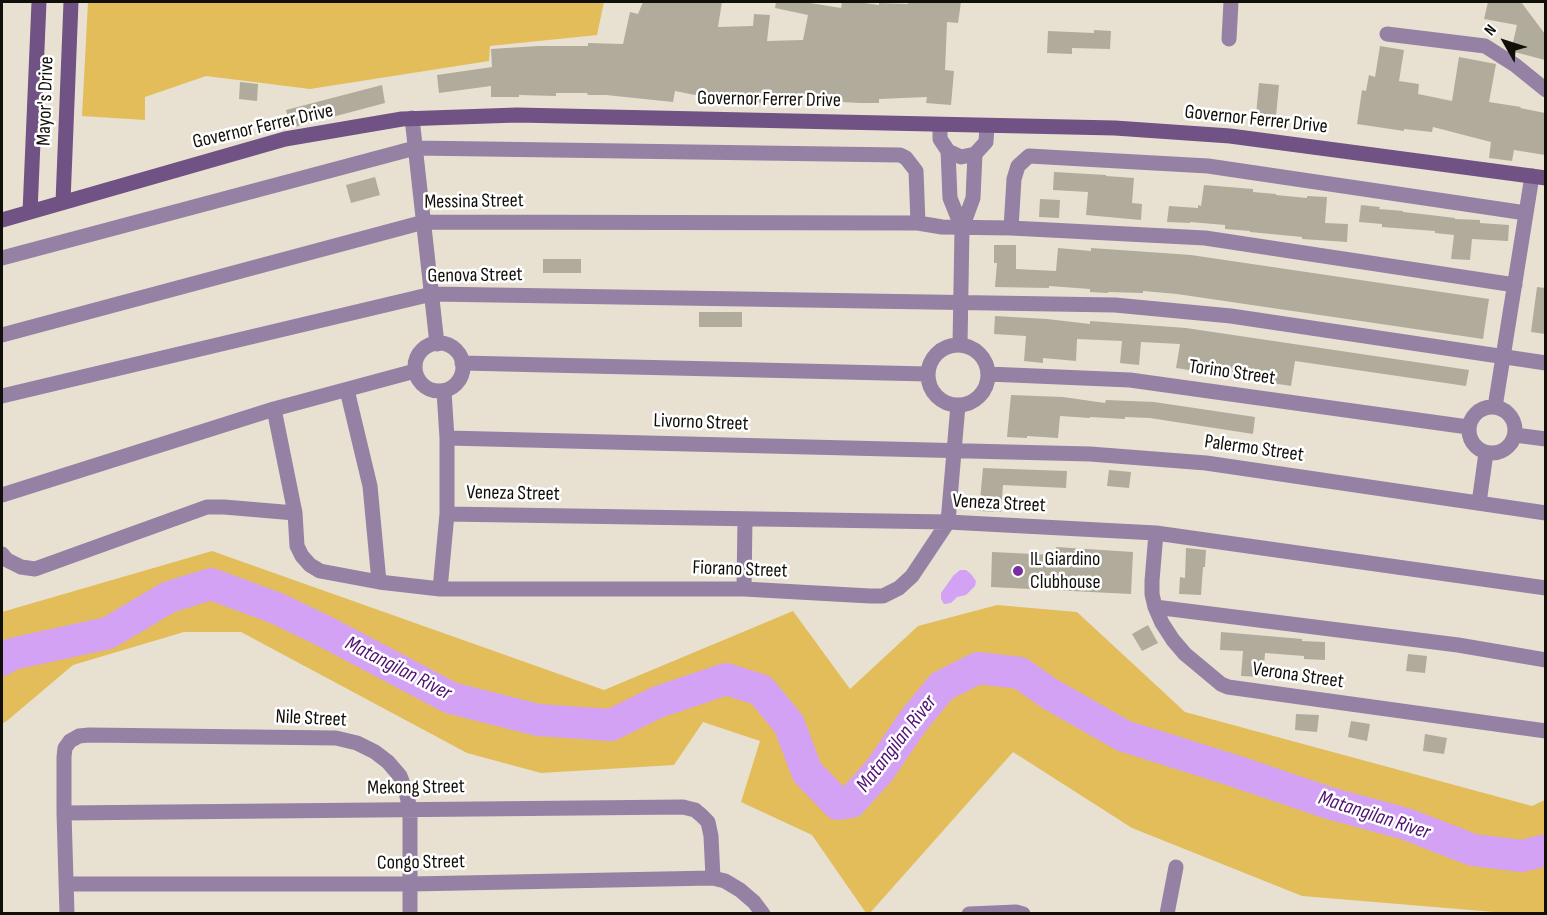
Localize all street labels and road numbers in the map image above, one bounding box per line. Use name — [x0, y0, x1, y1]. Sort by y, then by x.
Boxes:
street label: Mayor's Drive — [32, 56, 60, 146]
street label: Governor Ferrer Drive — [697, 87, 841, 113]
street label: Governor Ferrer Drive — [190, 99, 336, 155]
street label: Governor Ferrer Drive — [1183, 101, 1329, 139]
street label: Messina Street — [424, 189, 524, 215]
street label: Genova Street — [427, 263, 523, 289]
street label: Torino Street — [1187, 355, 1277, 391]
street label: Livorno Street — [653, 409, 749, 437]
street label: Palermo Street — [1203, 430, 1305, 468]
street label: Veneza Street — [466, 481, 560, 507]
street label: Veneza Street — [952, 490, 1046, 518]
street label: Fiorano Street — [692, 556, 788, 584]
street label: Verona Street — [1251, 658, 1345, 694]
street label: Nile Street — [275, 705, 347, 733]
street label: Mekong Street — [367, 775, 465, 801]
street label: Congo Street — [377, 850, 465, 876]

